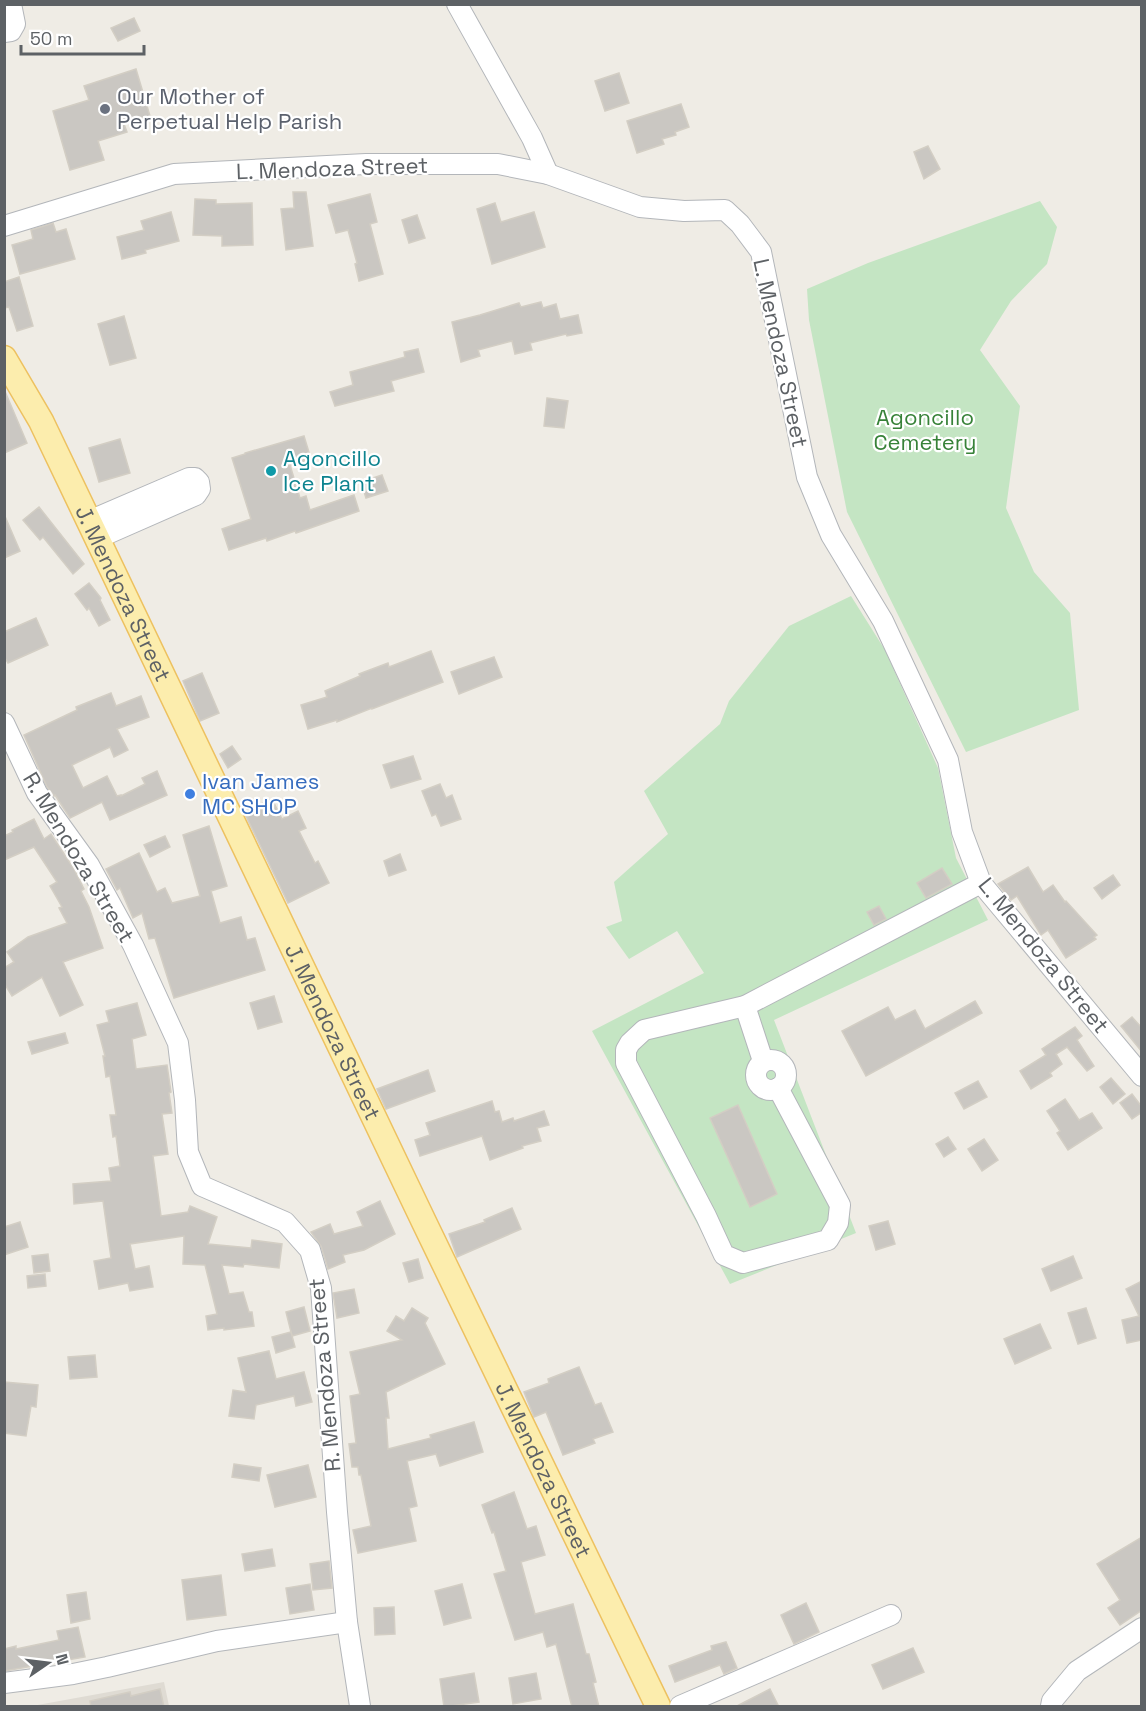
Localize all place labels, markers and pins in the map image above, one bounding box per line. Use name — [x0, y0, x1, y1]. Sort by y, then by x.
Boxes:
place label: Our Mother of Perpetual Help Parish — [117, 82, 342, 135]
marker: Our Mother of Perpetual Help Parish — [98, 102, 112, 116]
place label: Agoncillo Ice Plant — [283, 444, 381, 497]
marker: Agoncillo Ice Plant — [264, 464, 278, 478]
place label: Ivan James MC SHOP — [202, 767, 319, 820]
marker: Ivan James MC SHOP — [183, 787, 197, 801]

